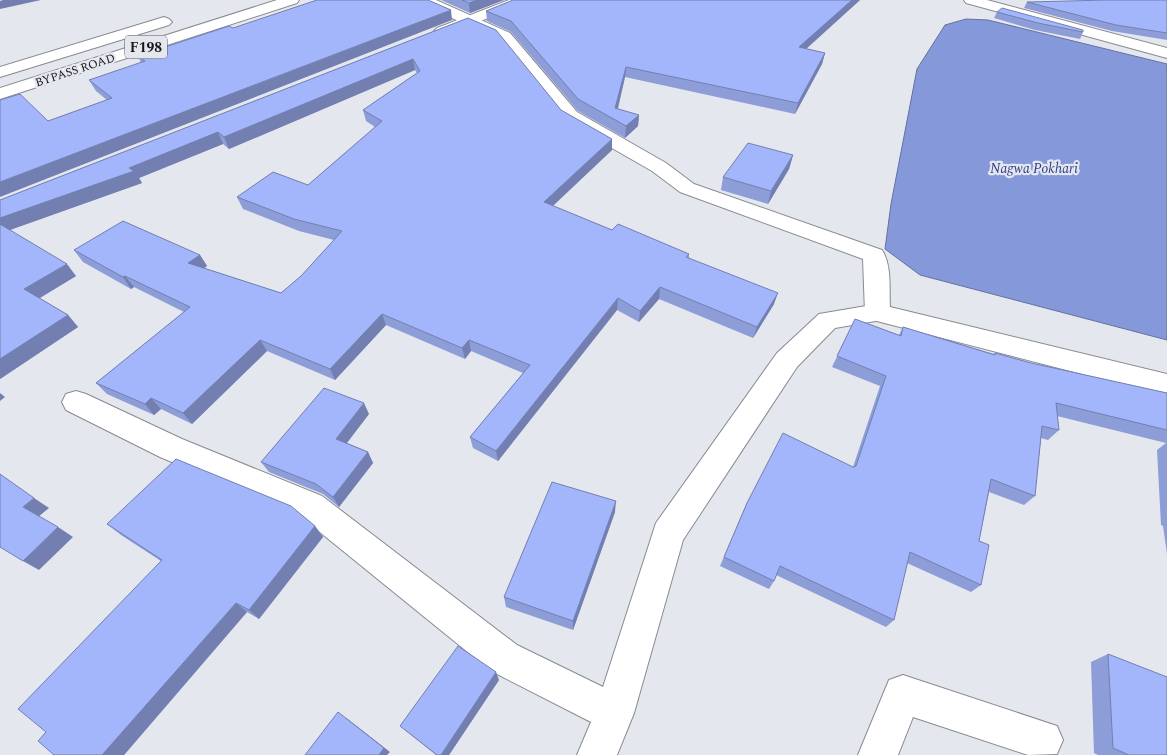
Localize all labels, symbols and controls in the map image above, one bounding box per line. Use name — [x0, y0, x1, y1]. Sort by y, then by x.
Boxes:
road number: F198 — [125, 36, 167, 58]
street label: BYPASS ROAD — [33, 49, 118, 92]
water label: Nagwa Pokhari — [990, 158, 1078, 179]

